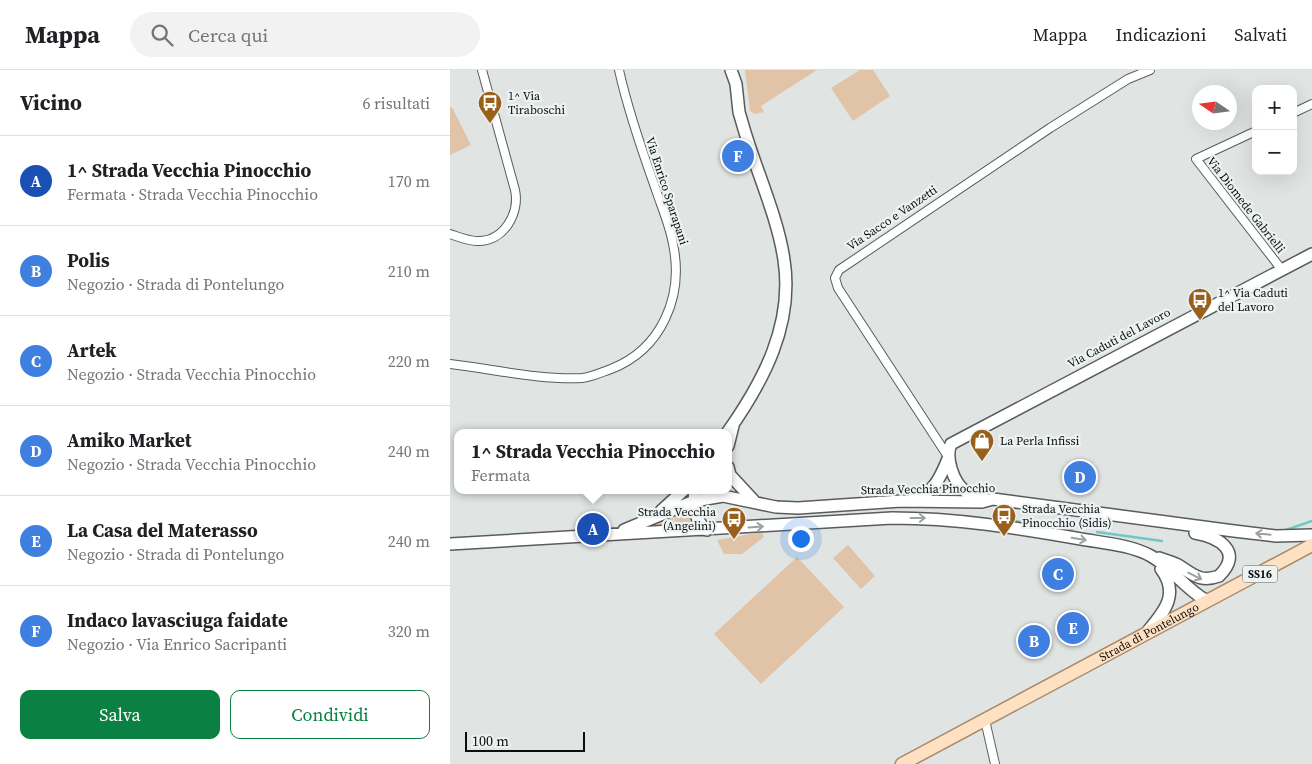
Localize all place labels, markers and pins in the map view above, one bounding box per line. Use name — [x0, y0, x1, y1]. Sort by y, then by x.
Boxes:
place label: 1^ Via Tiraboschi — [508, 88, 566, 118]
bus stop icon: 1^ Via Tiraboschi — [477, 90, 503, 124]
pin: F — [722, 137, 754, 175]
place label: 1^ Via Caduti del Lavoro — [1218, 285, 1288, 315]
bus stop icon: 1^ Via Caduti del Lavoro — [1187, 287, 1213, 321]
shop icon: La Perla Infissi — [969, 428, 995, 462]
place label: La Perla Infissi — [1000, 433, 1080, 449]
pin: D — [1064, 458, 1096, 496]
place label: Strada Vecchia Pinocchio (Sidis) — [1022, 501, 1112, 531]
bus stop icon: Strada Vecchia Pinocchio (Sidis) — [991, 503, 1017, 537]
place label: Strada Vecchia (Angelini) — [638, 504, 717, 534]
bus stop icon: Strada Vecchia (Angelini) — [721, 506, 747, 540]
pin: A — [577, 510, 609, 548]
pin: C — [1042, 555, 1074, 593]
pin: E — [1057, 609, 1089, 647]
pin: B — [1018, 622, 1050, 660]

